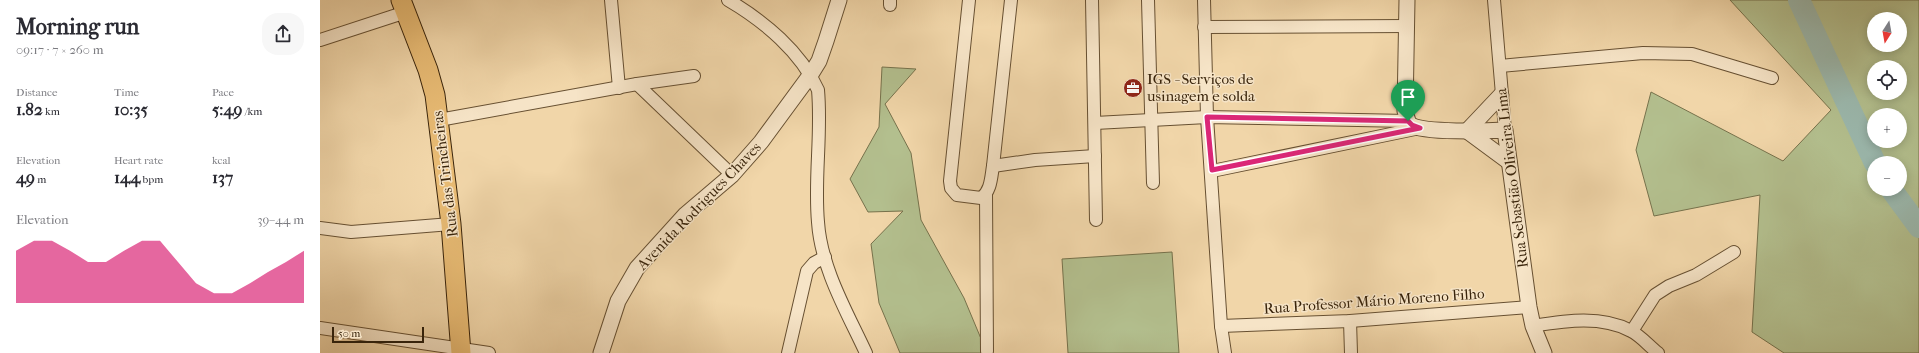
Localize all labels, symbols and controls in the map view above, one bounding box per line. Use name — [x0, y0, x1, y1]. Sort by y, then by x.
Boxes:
north arrow — [1867, 12, 1907, 52]
map controls — [1867, 12, 1907, 196]
button: share — [262, 13, 304, 55]
text: Morning run — [16, 14, 139, 40]
text: 09:17 · 7 × 260 m — [16, 42, 104, 57]
button: locate — [1867, 60, 1907, 100]
place label: IGS - Serviços de usinagem e solda — [1146, 70, 1256, 105]
office icon: IGS - Serviços de usinagem e solda — [1122, 77, 1144, 99]
pin — [1391, 80, 1425, 121]
text: Distance — [16, 86, 57, 99]
text: Time — [114, 86, 139, 99]
text: Pace — [212, 86, 234, 99]
icon: arrive — [1397, 86, 1419, 108]
street label: Rua Sebastião Oliveira Lima — [1492, 86, 1532, 269]
text: 1.82 — [16, 99, 43, 119]
text: 10:35 — [114, 99, 148, 119]
text: 5:49 — [212, 99, 242, 119]
text: km — [43, 105, 60, 118]
text: /km — [242, 105, 262, 118]
button: + — [1867, 108, 1907, 148]
street label: Rua das Trincheiras — [428, 109, 462, 238]
street label: Avenida Rodrigues Chaves — [632, 138, 765, 274]
text: Elevation — [16, 154, 60, 167]
text: Heart rate — [114, 154, 163, 167]
text: kcal — [212, 154, 231, 167]
button: − — [1867, 156, 1907, 196]
text: 49 — [16, 167, 35, 187]
text: 144 — [114, 167, 140, 187]
text: 137 — [212, 167, 233, 187]
text: m — [35, 173, 46, 186]
text: bpm — [140, 173, 163, 186]
text: Elevation — [16, 212, 69, 227]
text: 39–44 m — [257, 212, 304, 227]
street label: Rua Professor Mário Moreno Filho — [1263, 284, 1485, 318]
scale bar — [332, 325, 424, 344]
text: 50 m — [338, 327, 360, 340]

